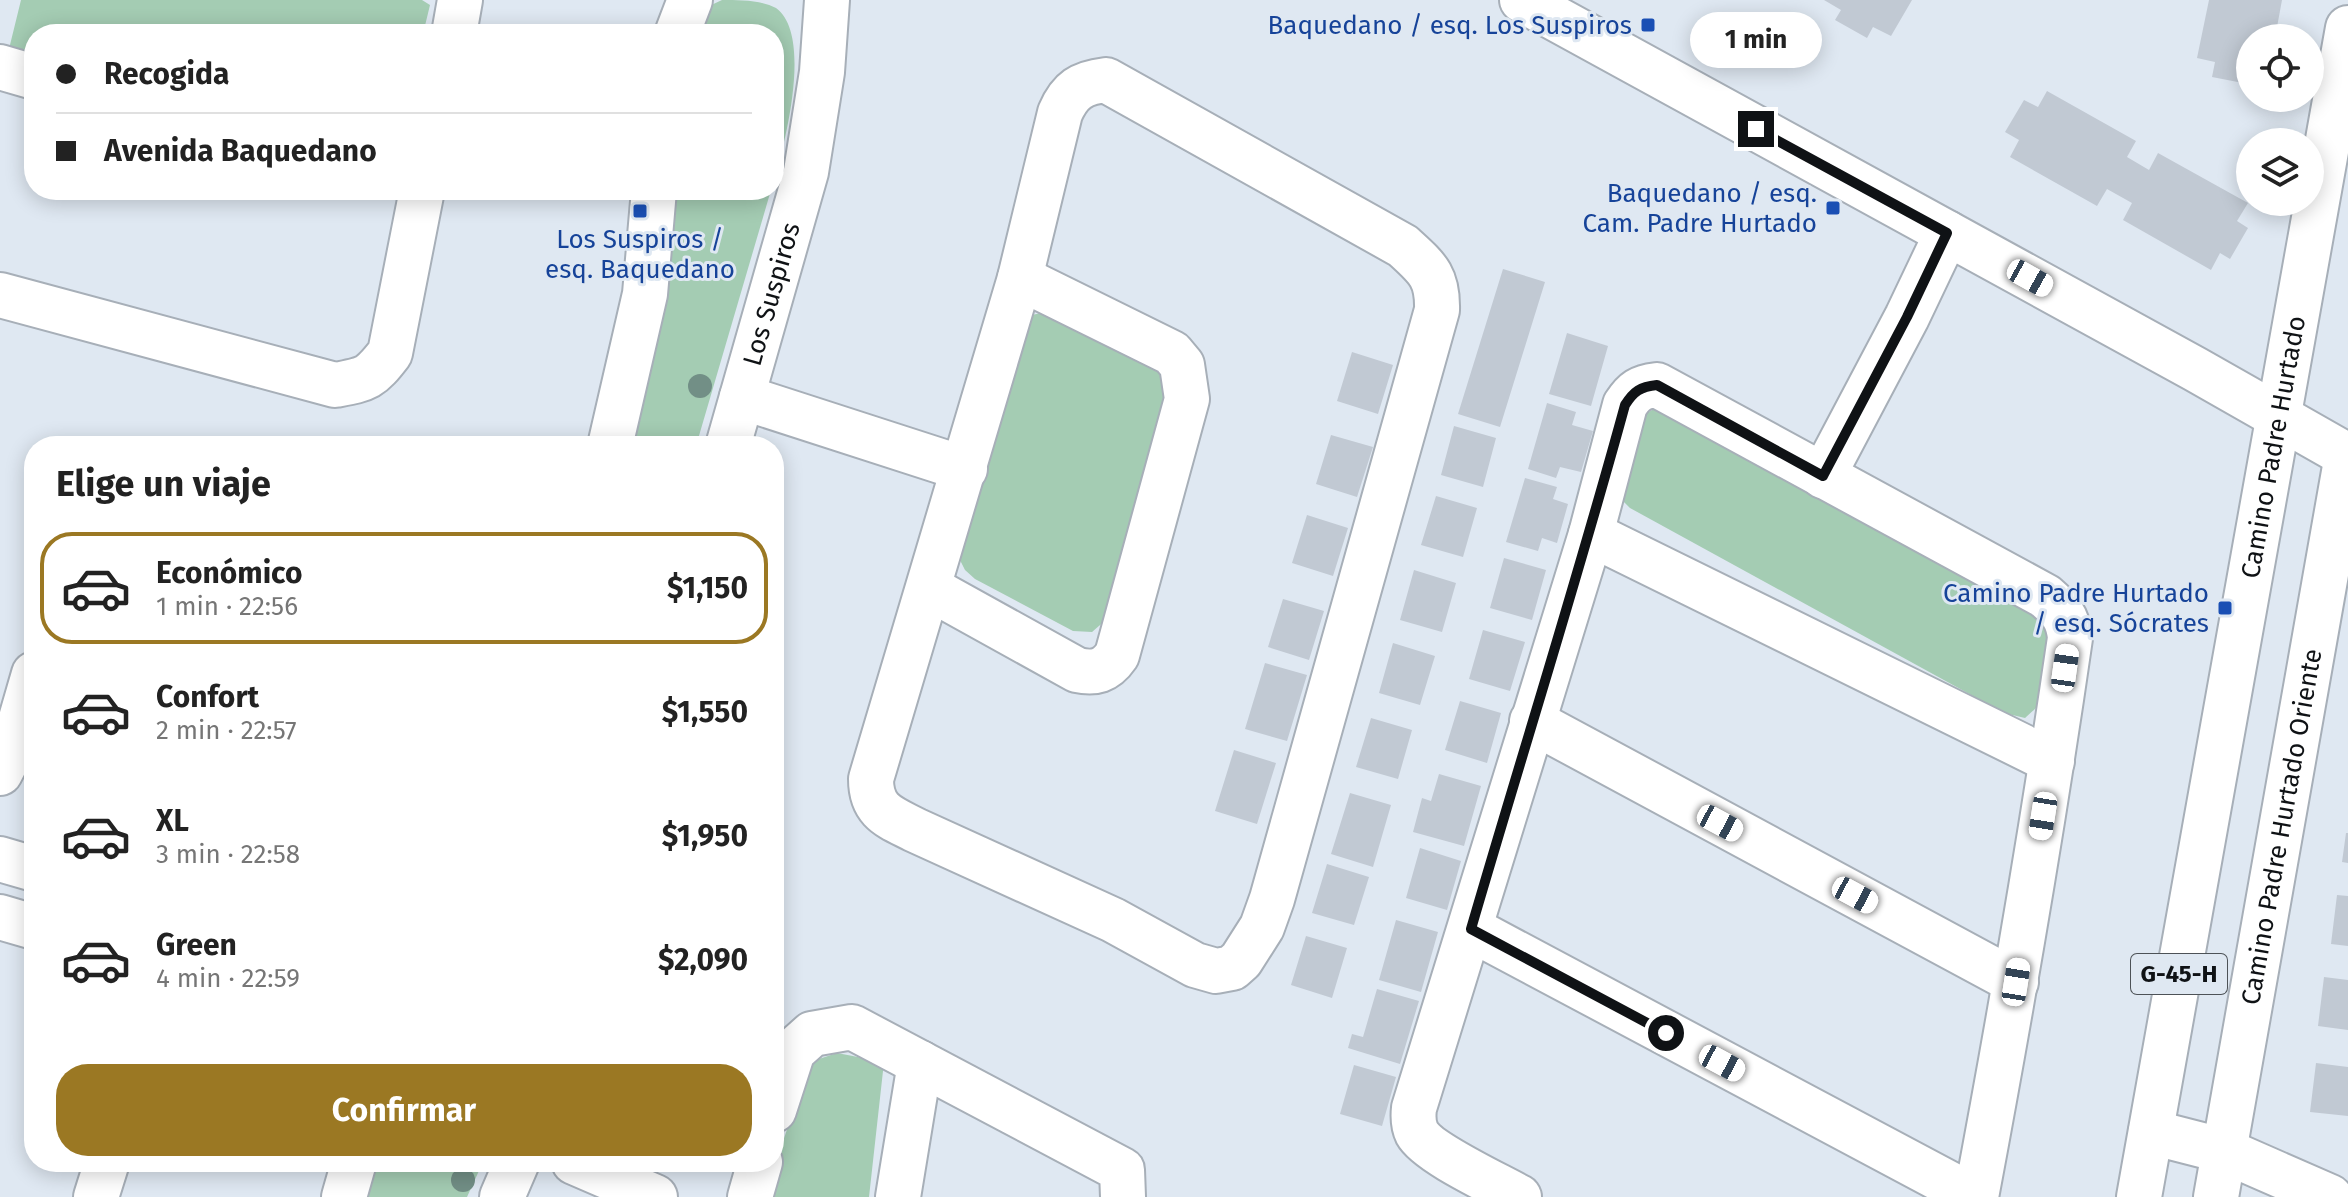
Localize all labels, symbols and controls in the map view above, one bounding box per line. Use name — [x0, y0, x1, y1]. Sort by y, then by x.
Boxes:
place label: Baquedano / esq. Los Suspiros — [1267, 10, 1632, 41]
callout: 1 min — [1690, 13, 1822, 69]
marker: Baquedano / esq. Los Suspiros — [1639, 16, 1657, 34]
text: 1 min — [1725, 24, 1787, 55]
map controls — [2236, 24, 2324, 216]
button: locate — [2236, 24, 2324, 112]
text: Recogida — [104, 56, 229, 92]
route end — [1738, 111, 1774, 147]
button: layers — [2236, 128, 2324, 216]
text: Avenida Baquedano — [104, 133, 377, 169]
place label: Baquedano / esq. Cam. Padre Hurtado — [1583, 178, 1817, 239]
marker: Baquedano / esq. Cam. Padre Hurtado — [1824, 199, 1842, 217]
marker: Los Suspiros / esq. Baquedano — [631, 202, 649, 220]
street label: Los Suspiros — [736, 219, 806, 369]
place label: Los Suspiros / esq. Baquedano — [545, 224, 735, 285]
car — [2003, 256, 2057, 300]
street label: Camino Padre Hurtado — [2234, 313, 2312, 581]
text: Elige un viaje — [56, 462, 271, 506]
icon: car — [60, 552, 132, 624]
text: Económico — [156, 555, 302, 591]
text: $1,150 — [667, 570, 748, 606]
place label: Camino Padre Hurtado / esq. Sócrates — [1943, 578, 2209, 639]
text: 1 min · 22:56 — [156, 591, 298, 622]
marker: Camino Padre Hurtado / esq. Sócrates — [2216, 599, 2234, 617]
car — [2050, 643, 2080, 693]
street label: Camino Padre Hurtado Oriente — [2235, 646, 2328, 1007]
icon: car — [60, 676, 132, 748]
text: Confort — [156, 679, 259, 715]
text: $1,550 — [662, 694, 748, 730]
text: 2 min · 22:57 — [156, 715, 297, 746]
car — [2027, 790, 2059, 842]
icon: car — [60, 800, 132, 872]
car — [1693, 801, 1747, 845]
text: XL — [156, 803, 189, 839]
text: $1,950 — [662, 818, 748, 854]
text: 3 min · 22:58 — [156, 839, 300, 870]
car — [1828, 873, 1882, 917]
icon: car — [60, 924, 132, 996]
text: Green — [156, 927, 237, 963]
text: $2,090 — [658, 942, 748, 978]
road number: G-45-H — [2131, 954, 2227, 994]
car — [2000, 956, 2032, 1008]
text: 4 min · 22:59 — [156, 963, 300, 994]
route start — [1648, 1015, 1684, 1051]
car — [1695, 1041, 1749, 1085]
button: Confirmar — [56, 1064, 752, 1156]

